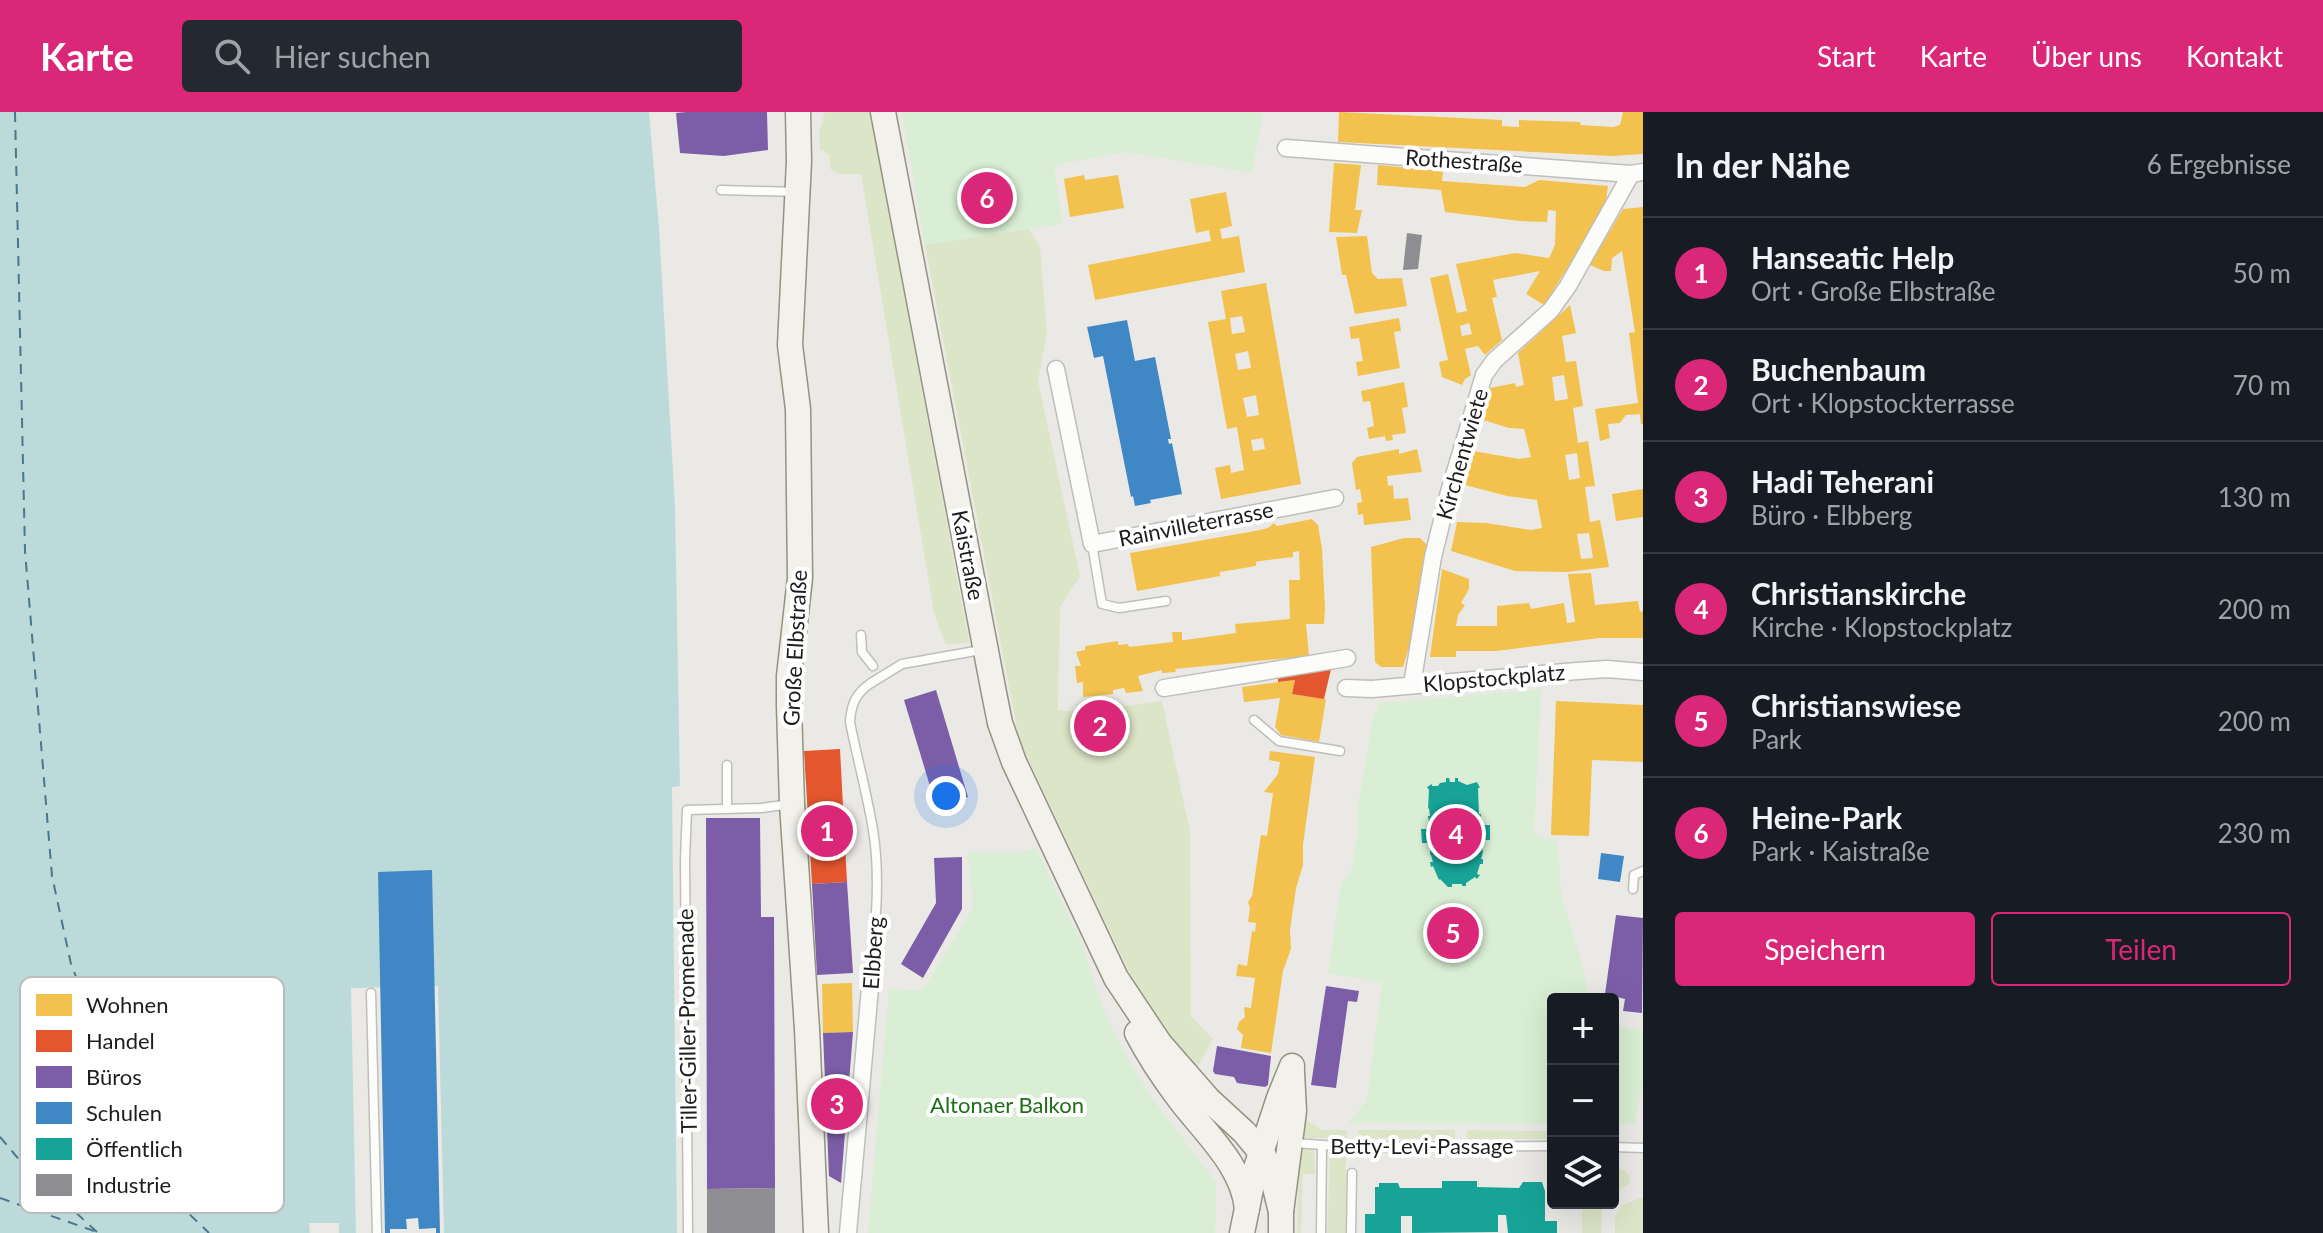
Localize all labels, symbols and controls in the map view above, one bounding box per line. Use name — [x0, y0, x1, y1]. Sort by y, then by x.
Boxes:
search box — [182, 20, 742, 92]
text: Karte — [40, 33, 134, 79]
icon: search — [210, 34, 254, 78]
text: Hier suchen — [274, 38, 431, 74]
text: Start — [1817, 39, 1876, 73]
text: Karte — [1920, 39, 1987, 73]
text: Über uns — [2031, 39, 2142, 73]
text: Kontakt — [2186, 39, 2283, 73]
street label: Rothestraße — [1404, 143, 1524, 178]
text: In der Nähe — [1675, 144, 1850, 185]
text: 6 Ergebnisse — [2147, 148, 2291, 180]
pin: 6 — [961, 168, 1013, 228]
text: Hanseatic Help — [1751, 239, 1954, 275]
text: 1 — [1693, 257, 1709, 289]
text: 50 m — [2233, 257, 2291, 289]
text: Ort · Große Elbstraße — [1751, 275, 1996, 307]
text: Buchenbaum — [1751, 351, 1926, 387]
text: 2 — [1693, 369, 1709, 401]
text: 70 m — [2233, 369, 2291, 401]
street label: Kirchentwiete — [1430, 385, 1493, 523]
text: Ort · Klopstockterrasse — [1751, 387, 2015, 419]
text: Hadi Teherani — [1751, 463, 1934, 499]
text: 3 — [1693, 481, 1709, 513]
text: 130 m — [2218, 481, 2291, 513]
street label: Rainvilleterrasse — [1116, 495, 1276, 552]
text: Büro · Elbberg — [1751, 499, 1912, 531]
street label: Kaistraße — [947, 508, 990, 602]
street label: Große Elbstraße — [777, 569, 812, 727]
text: Christianskirche — [1751, 575, 1966, 611]
text: 4 — [1693, 593, 1709, 625]
text: 200 m — [2218, 593, 2291, 625]
text: Kirche · Klopstockplatz — [1751, 611, 2012, 643]
street label: Klopstockplatz — [1422, 658, 1566, 697]
text: Christianswiese — [1751, 687, 1961, 723]
pin: 2 — [1074, 696, 1126, 756]
text: 5 — [1693, 705, 1709, 737]
text: 200 m — [2218, 705, 2291, 737]
text: Park — [1751, 723, 1802, 755]
your location — [926, 776, 966, 816]
text: Heine-Park — [1751, 799, 1902, 835]
pin: 1 — [801, 801, 853, 861]
pin: 4 — [1430, 804, 1482, 864]
text: 6 — [1693, 817, 1709, 849]
text: 230 m — [2218, 817, 2291, 849]
text: Park · Kaistraße — [1751, 835, 1930, 867]
pin: 5 — [1427, 903, 1479, 963]
street label: Tiller-Giller-Promenade — [671, 908, 702, 1134]
button: Speichern — [1675, 912, 1975, 986]
button: Teilen — [1991, 912, 2291, 986]
street label: Elbberg — [856, 915, 889, 990]
legend — [20, 977, 284, 1213]
text: Wohnen — [86, 991, 168, 1018]
map controls — [1547, 993, 1619, 1209]
button: + — [1547, 993, 1619, 1065]
text: Handel — [86, 1027, 155, 1054]
text: Büros — [86, 1063, 142, 1090]
button: − — [1547, 1065, 1619, 1137]
pin: 3 — [811, 1074, 863, 1134]
park label: Altonaer Balkon — [930, 1091, 1084, 1118]
text: Schulen — [86, 1099, 162, 1126]
street label: Betty-Levi-Passage — [1330, 1132, 1514, 1159]
text: Öffentlich — [86, 1135, 183, 1162]
button: layers — [1547, 1137, 1619, 1209]
text: Industrie — [86, 1171, 171, 1198]

